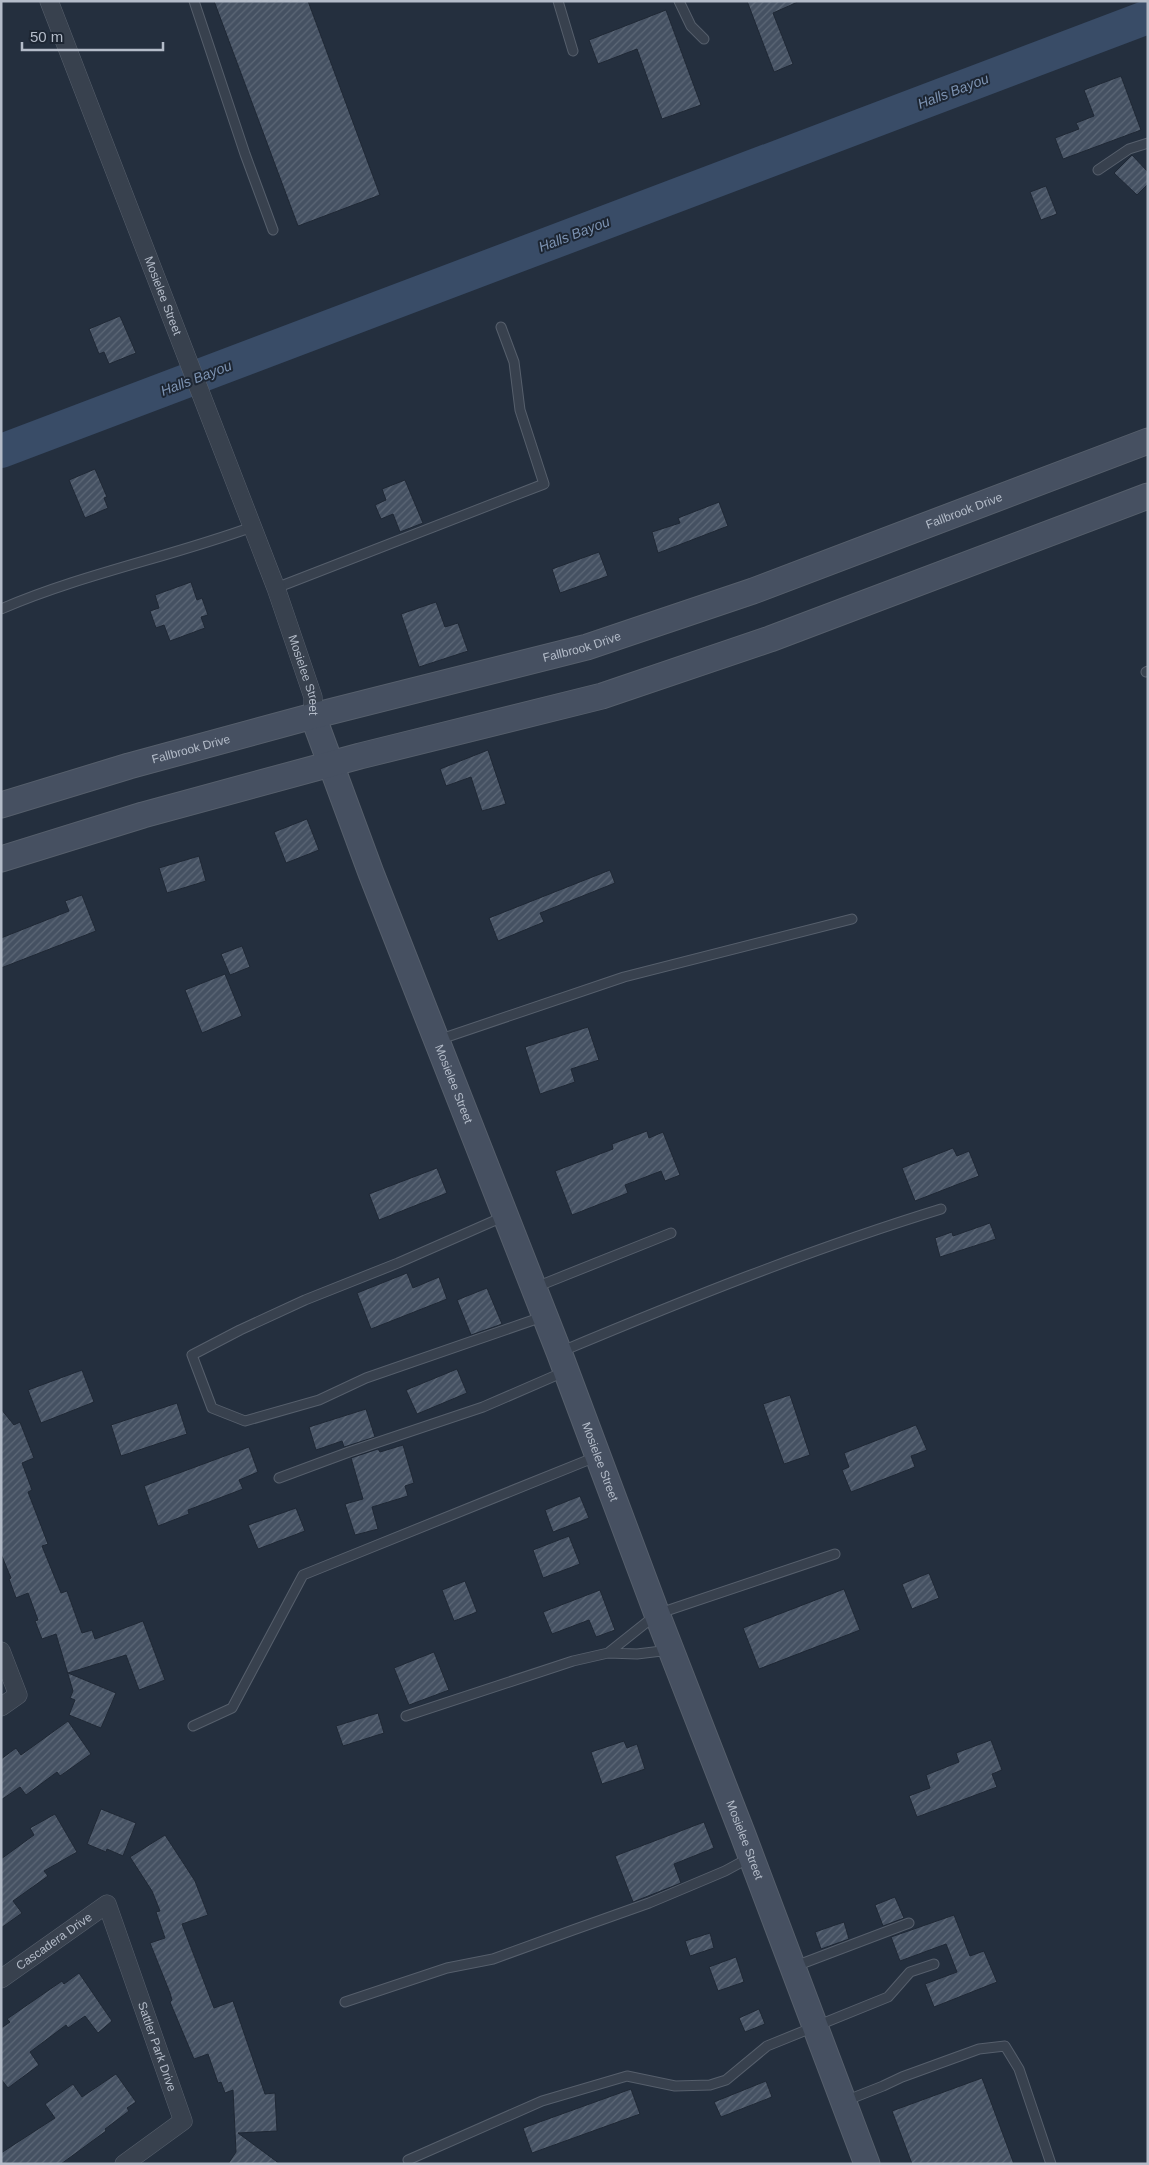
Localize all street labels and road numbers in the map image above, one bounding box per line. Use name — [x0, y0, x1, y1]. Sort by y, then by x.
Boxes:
street label: Mosielee Street — [141, 254, 185, 338]
street label: Fallbrook Drive — [924, 490, 1005, 532]
street label: Fallbrook Drive — [541, 629, 623, 665]
street label: Mosielee Street — [285, 633, 320, 716]
street label: Fallbrook Drive — [150, 732, 232, 767]
street label: Mosielee Street — [432, 1043, 476, 1126]
street label: Mosielee Street — [579, 1420, 621, 1504]
street label: Mosielee Street — [723, 1798, 766, 1882]
street label: Cascadera Drive — [13, 1910, 95, 1973]
street label: Sattler Park Drive — [135, 2000, 179, 2094]

